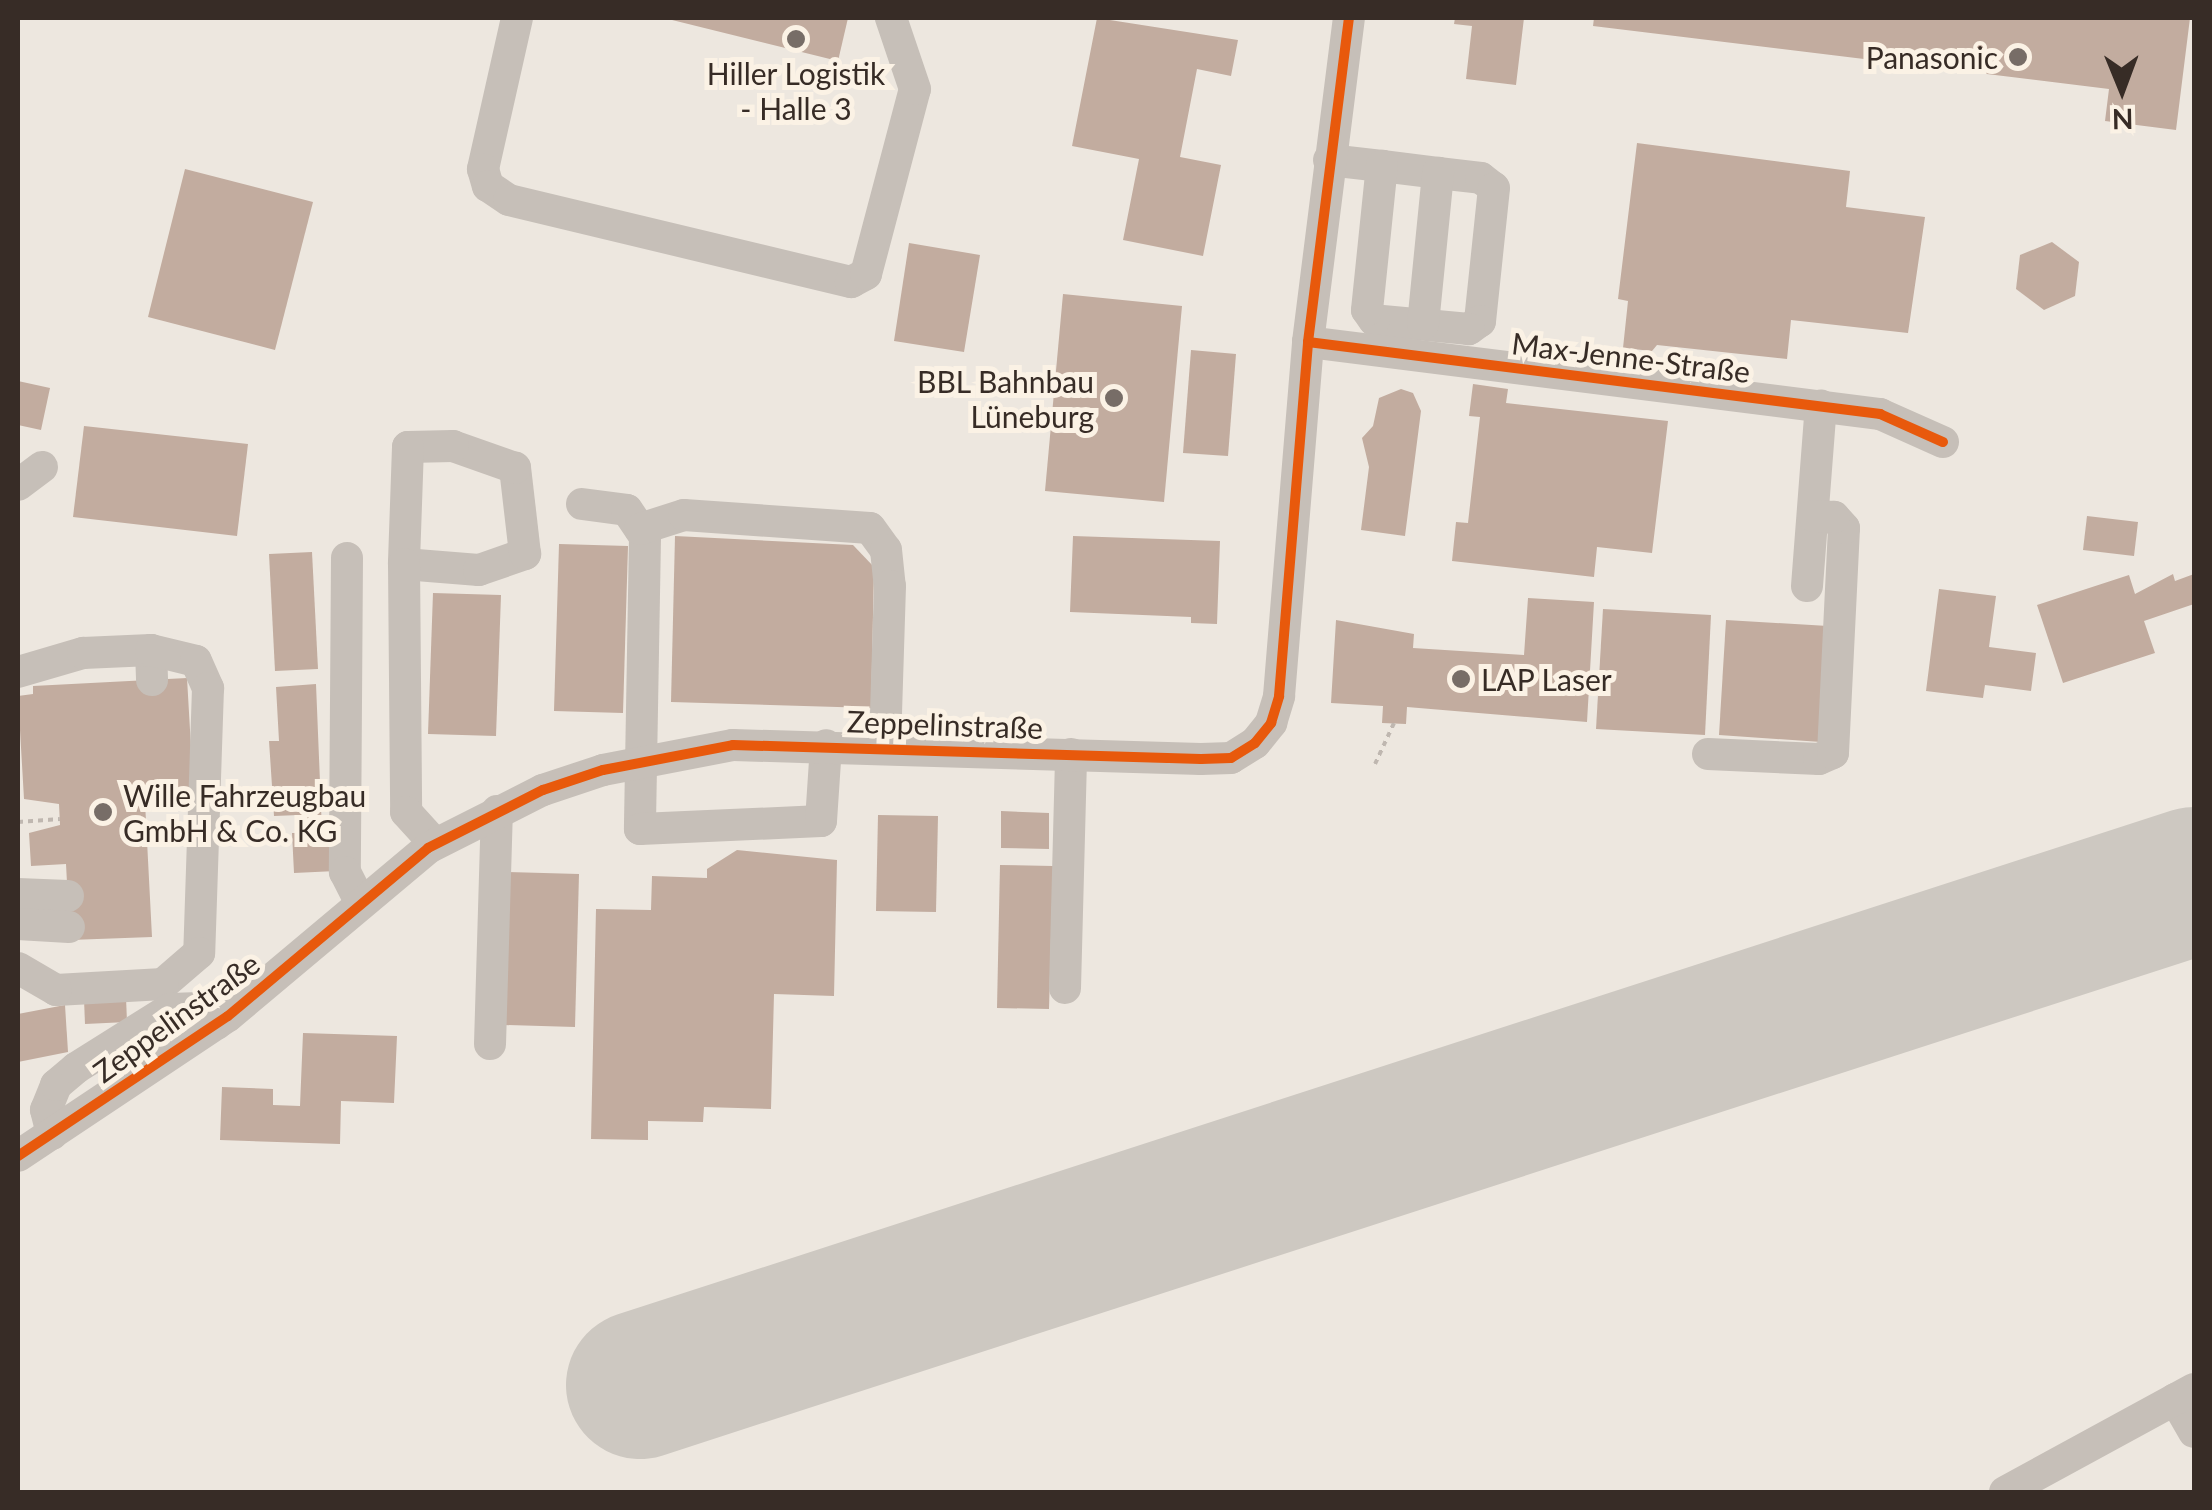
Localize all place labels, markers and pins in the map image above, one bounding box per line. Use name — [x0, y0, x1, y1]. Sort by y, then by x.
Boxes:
marker: Hiller Logistik - Halle 3 — [785, 28, 807, 50]
place label: Panasonic — [1866, 39, 1998, 75]
marker: Panasonic — [2007, 46, 2029, 68]
place label: Hiller Logistik - Halle 3 — [706, 55, 886, 126]
place label: BBL Bahnbau Lüneburg — [916, 363, 1094, 434]
marker: BBL Bahnbau Lüneburg — [1103, 387, 1125, 409]
place label: LAP Laser — [1481, 661, 1612, 697]
marker: LAP Laser — [1450, 668, 1472, 690]
place label: Wille Fahrzeugbau GmbH & Co. KG — [123, 777, 366, 848]
marker: Wille Fahrzeugbau GmbH & Co. KG — [92, 801, 114, 823]

